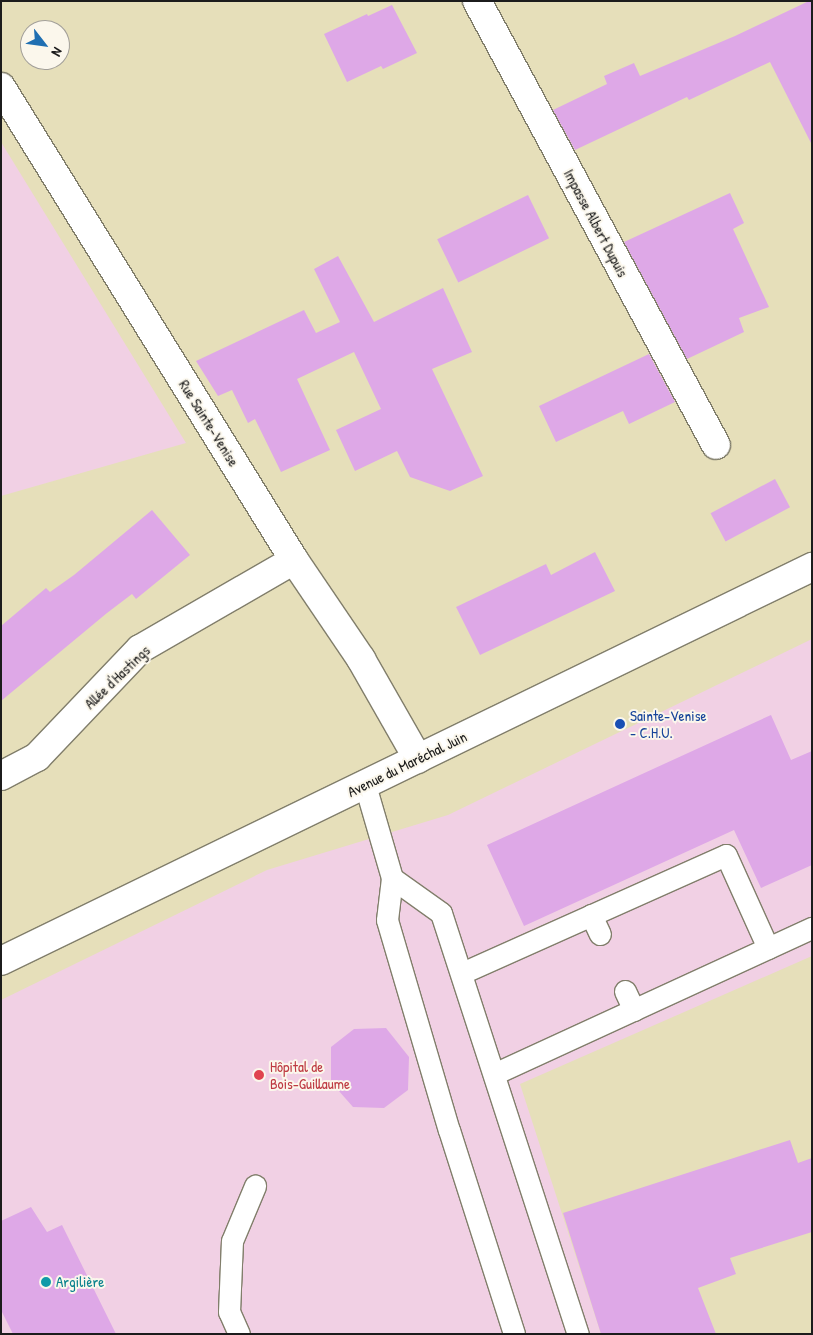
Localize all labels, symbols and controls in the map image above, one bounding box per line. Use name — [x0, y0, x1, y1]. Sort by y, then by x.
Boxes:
north arrow — [20, 20, 70, 70]
text: N — [47, 44, 68, 60]
street label: Impasse Albert Dupuis — [560, 166, 632, 280]
street label: Rue Sainte-Venise — [175, 376, 243, 470]
street label: Allée d'Hastings — [81, 641, 153, 713]
place label: Sainte-Venise - C.H.U. — [630, 706, 706, 741]
marker: Sainte-Venise - C.H.U. — [614, 718, 626, 730]
street label: Avenue du Maréchal Juin — [344, 727, 470, 801]
place label: Hôpital de Bois-Guillaume — [270, 1057, 350, 1092]
marker: Hôpital de Bois-Guillaume — [252, 1068, 266, 1082]
place label: Argilière — [56, 1273, 104, 1291]
marker: Argilière — [40, 1276, 52, 1288]

